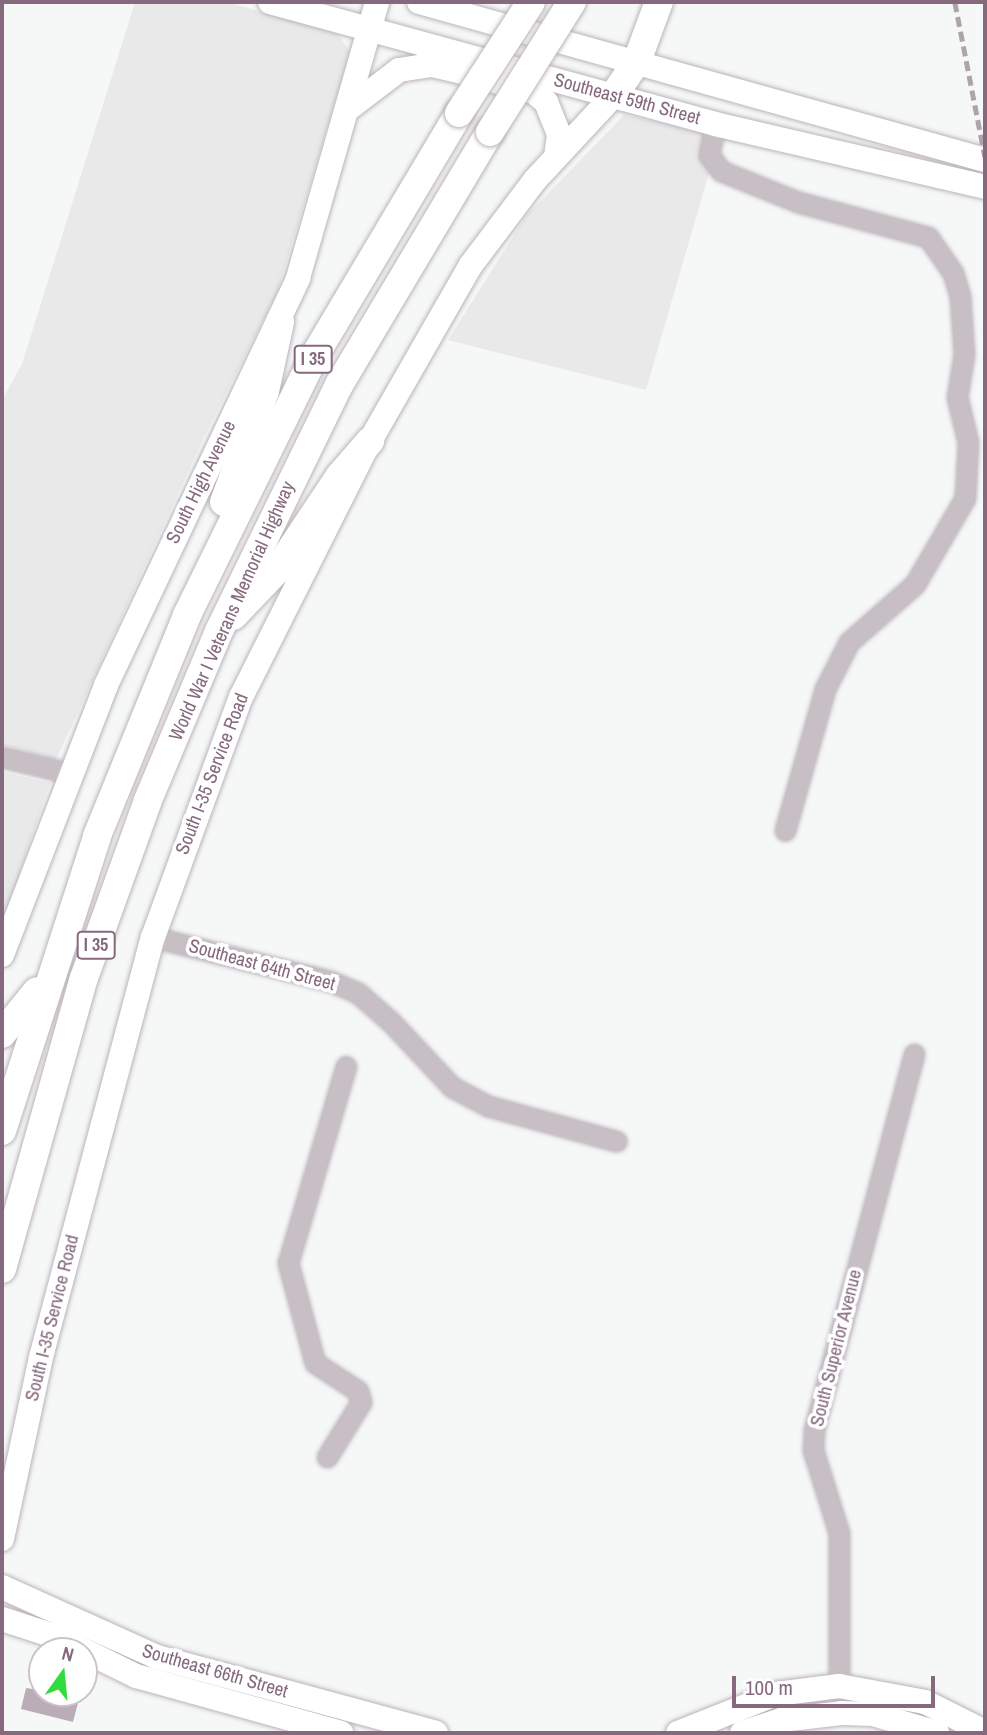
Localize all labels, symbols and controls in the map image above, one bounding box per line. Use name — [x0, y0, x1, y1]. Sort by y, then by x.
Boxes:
street label: Southeast 59th Street — [551, 68, 703, 130]
road number: I 35 — [292, 344, 334, 374]
street label: South High Avenue — [161, 416, 241, 548]
street label: World War I Veterans Memorial Highway — [164, 478, 300, 744]
street label: South I-35 Service Road — [171, 690, 253, 858]
road number: I 35 — [75, 930, 117, 960]
street label: Southeast 64th Street — [186, 934, 338, 996]
street label: South I-35 Service Road — [20, 1232, 84, 1404]
street label: South Superior Avenue — [805, 1267, 867, 1429]
north arrow — [28, 1637, 98, 1707]
street label: Southeast 66th Street — [139, 1639, 291, 1703]
text: N — [59, 1640, 77, 1668]
scale bar — [735, 1662, 938, 1706]
text: 100 m — [745, 1673, 793, 1702]

